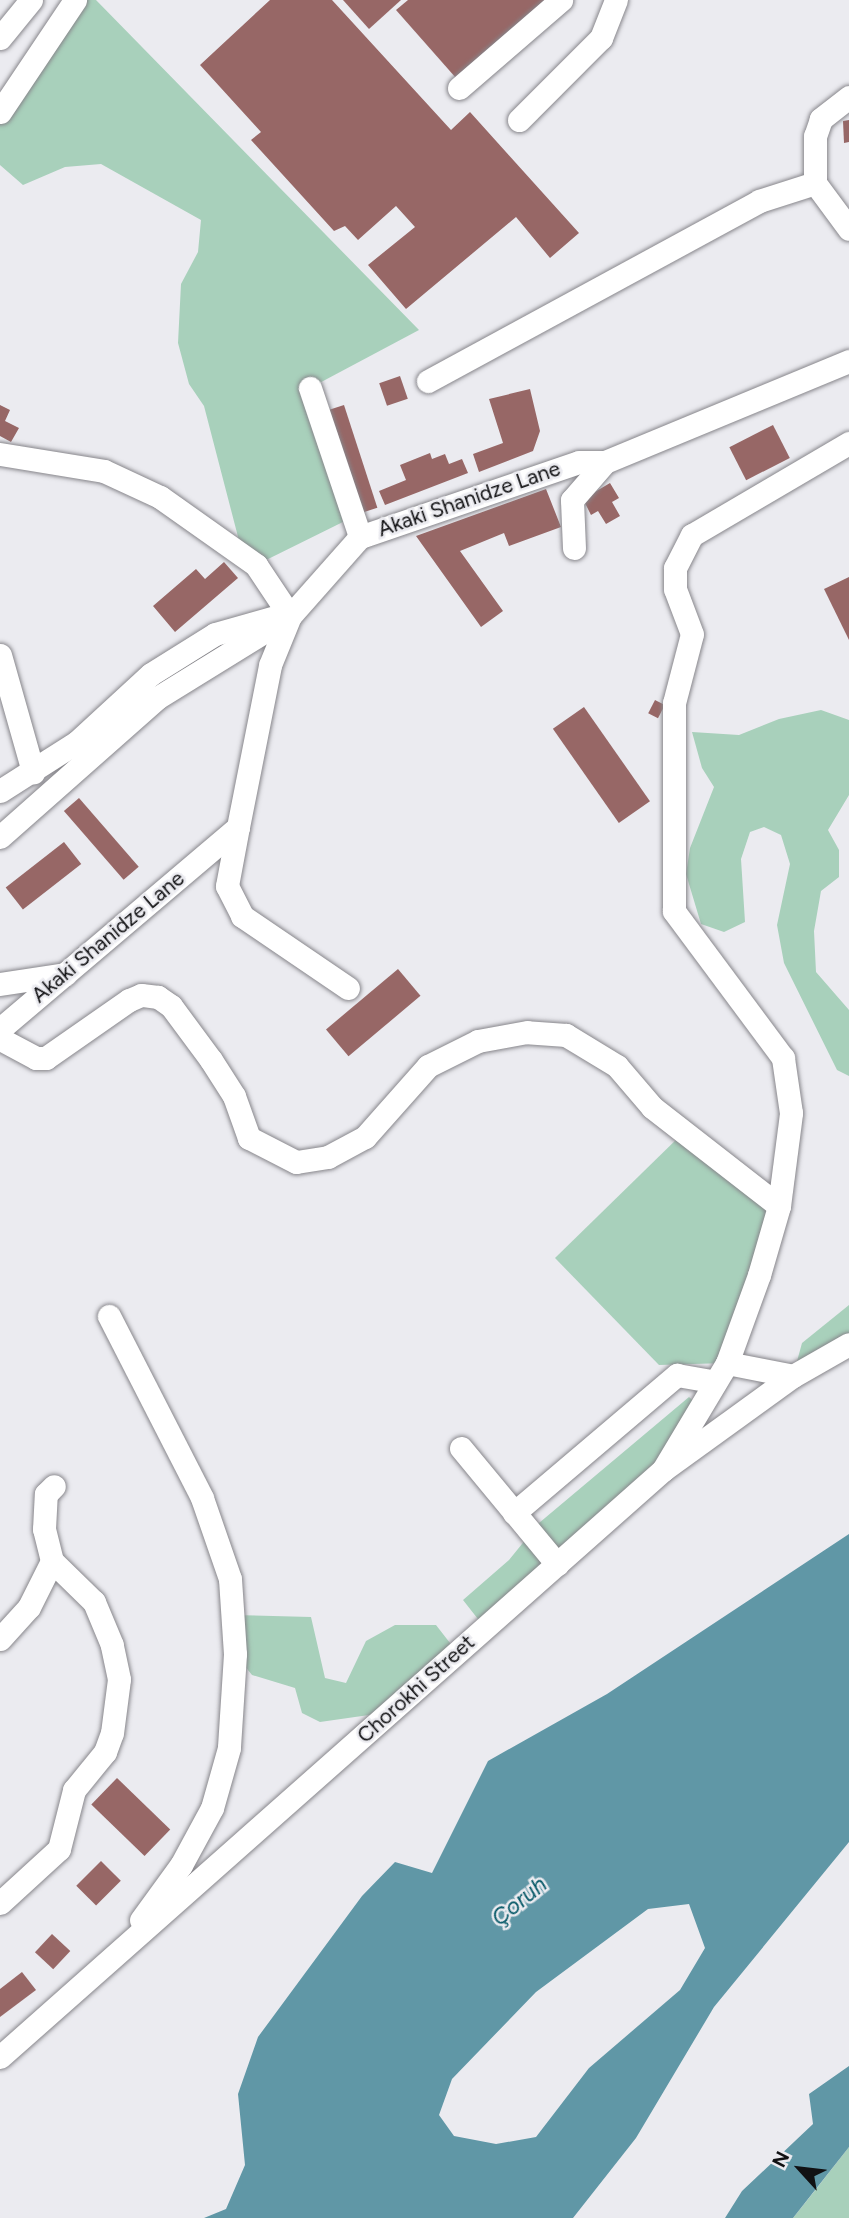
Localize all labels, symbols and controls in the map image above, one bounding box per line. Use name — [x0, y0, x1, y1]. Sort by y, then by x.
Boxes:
street label: Akaki Shanidze Lane — [375, 456, 563, 542]
street label: Akaki Shanidze Lane — [27, 866, 189, 1008]
street label: Chorokhi Street — [352, 1630, 480, 1748]
water label: Çoruh — [486, 1870, 552, 1932]
north arrow — [765, 2134, 835, 2204]
text: N — [767, 2147, 794, 2171]

